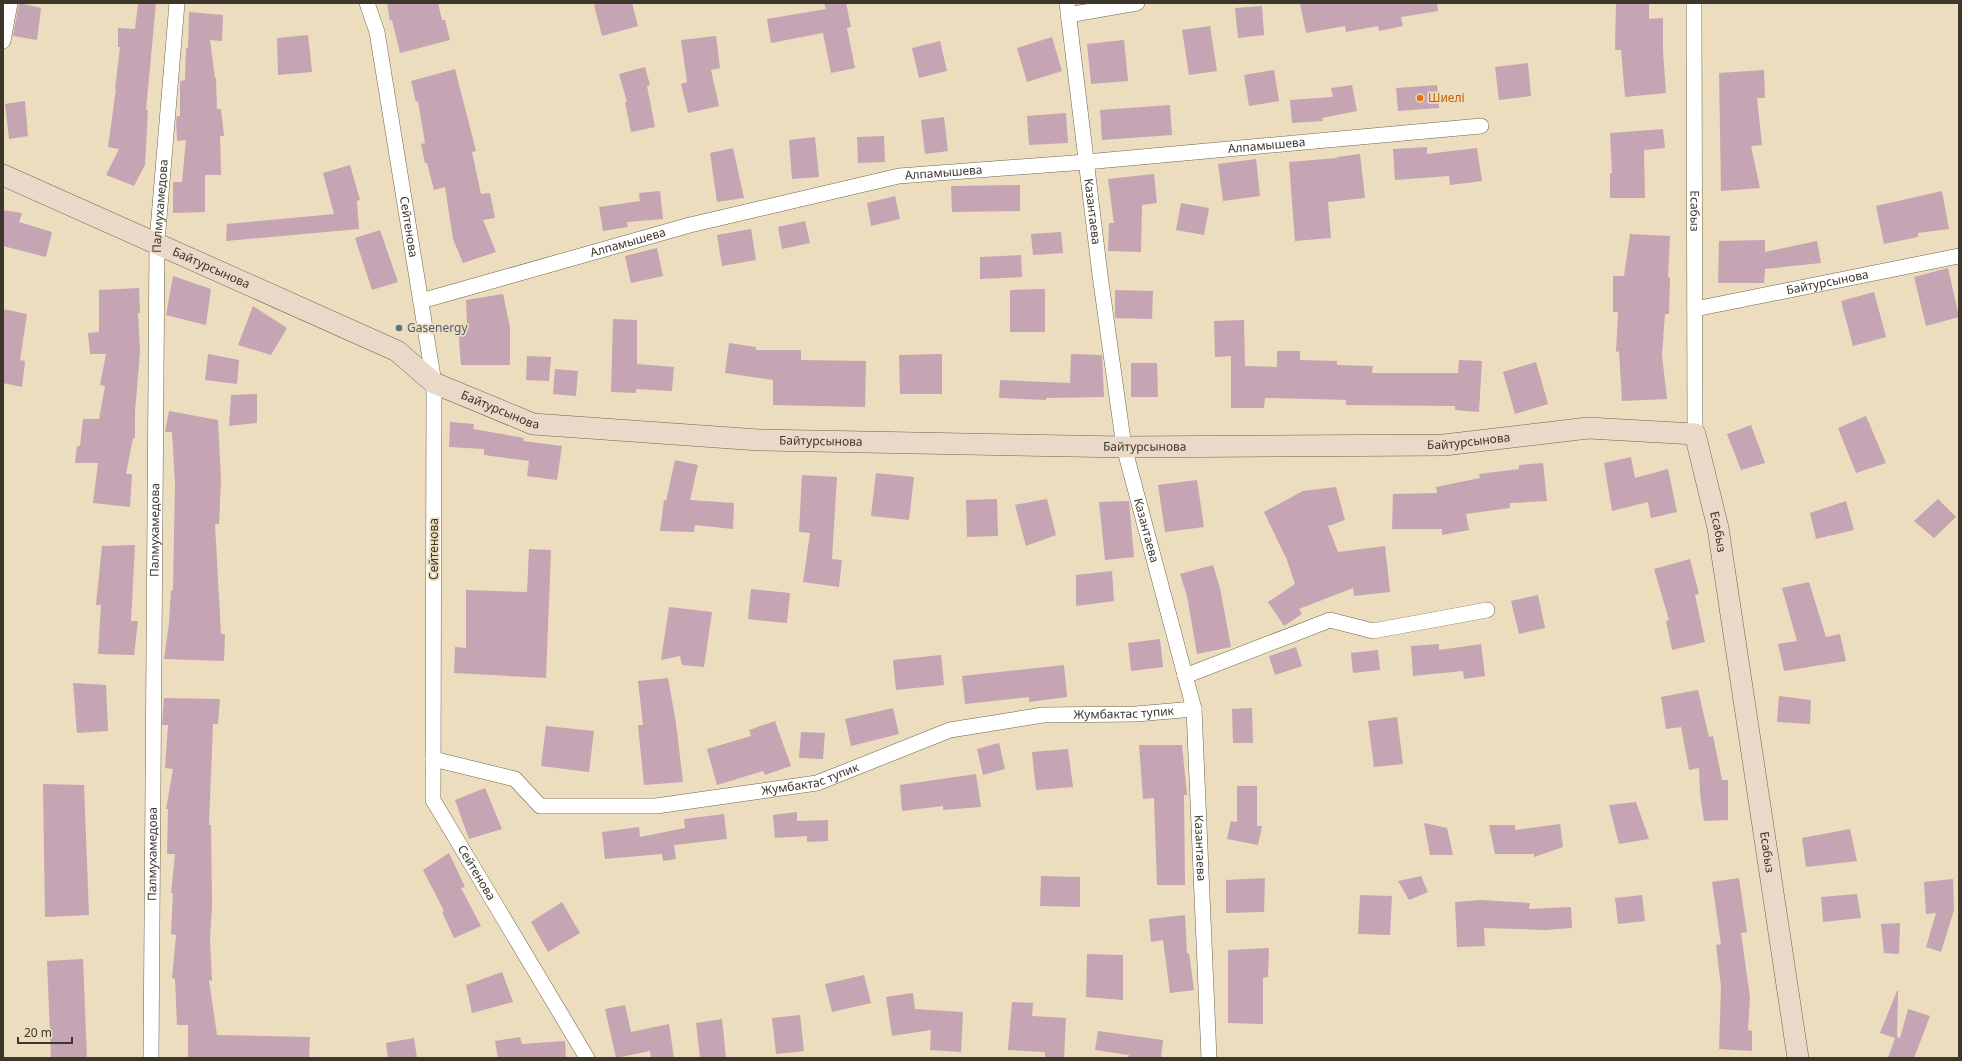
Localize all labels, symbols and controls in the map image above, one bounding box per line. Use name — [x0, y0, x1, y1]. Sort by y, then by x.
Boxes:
place label: Шиелі — [1428, 89, 1465, 106]
marker: Шиелі — [1415, 93, 1425, 103]
street label: Алпамышева — [1227, 133, 1306, 157]
street label: Палмухамедова — [148, 159, 172, 253]
street label: Алпамышева — [904, 161, 983, 184]
street label: Казантаева — [1080, 177, 1105, 245]
street label: Есабыз — [1686, 190, 1704, 232]
street label: Сейтенова — [396, 195, 422, 259]
street label: Алпамышева — [588, 223, 668, 261]
street label: Байтурсынова — [170, 243, 253, 292]
street label: Байтурсынова — [1785, 265, 1870, 298]
place label: Gasenergy — [407, 319, 468, 336]
marker: Gasenergy — [394, 323, 404, 333]
street label: Байтурсынова — [458, 386, 540, 432]
street label: Байтурсынова — [1427, 428, 1511, 453]
street label: Байтурсынова — [779, 431, 863, 450]
street label: Байтурсынова — [1103, 438, 1187, 455]
street label: Палмухамедова — [146, 483, 163, 577]
street label: Казантаева — [1130, 496, 1164, 565]
street label: Есабыз — [1706, 509, 1731, 554]
street label: Сейтенова — [425, 518, 442, 580]
street label: Жумбактас тупик — [1073, 702, 1175, 723]
street label: Жумбактас тупик — [760, 758, 862, 799]
street label: Палмухамедова — [143, 807, 161, 901]
street label: Казантаева — [1191, 814, 1210, 882]
street label: Есабыз — [1756, 830, 1779, 874]
street label: Сейтенова — [454, 842, 500, 903]
scale bar — [18, 1019, 72, 1045]
text: 20 m — [24, 1024, 52, 1041]

